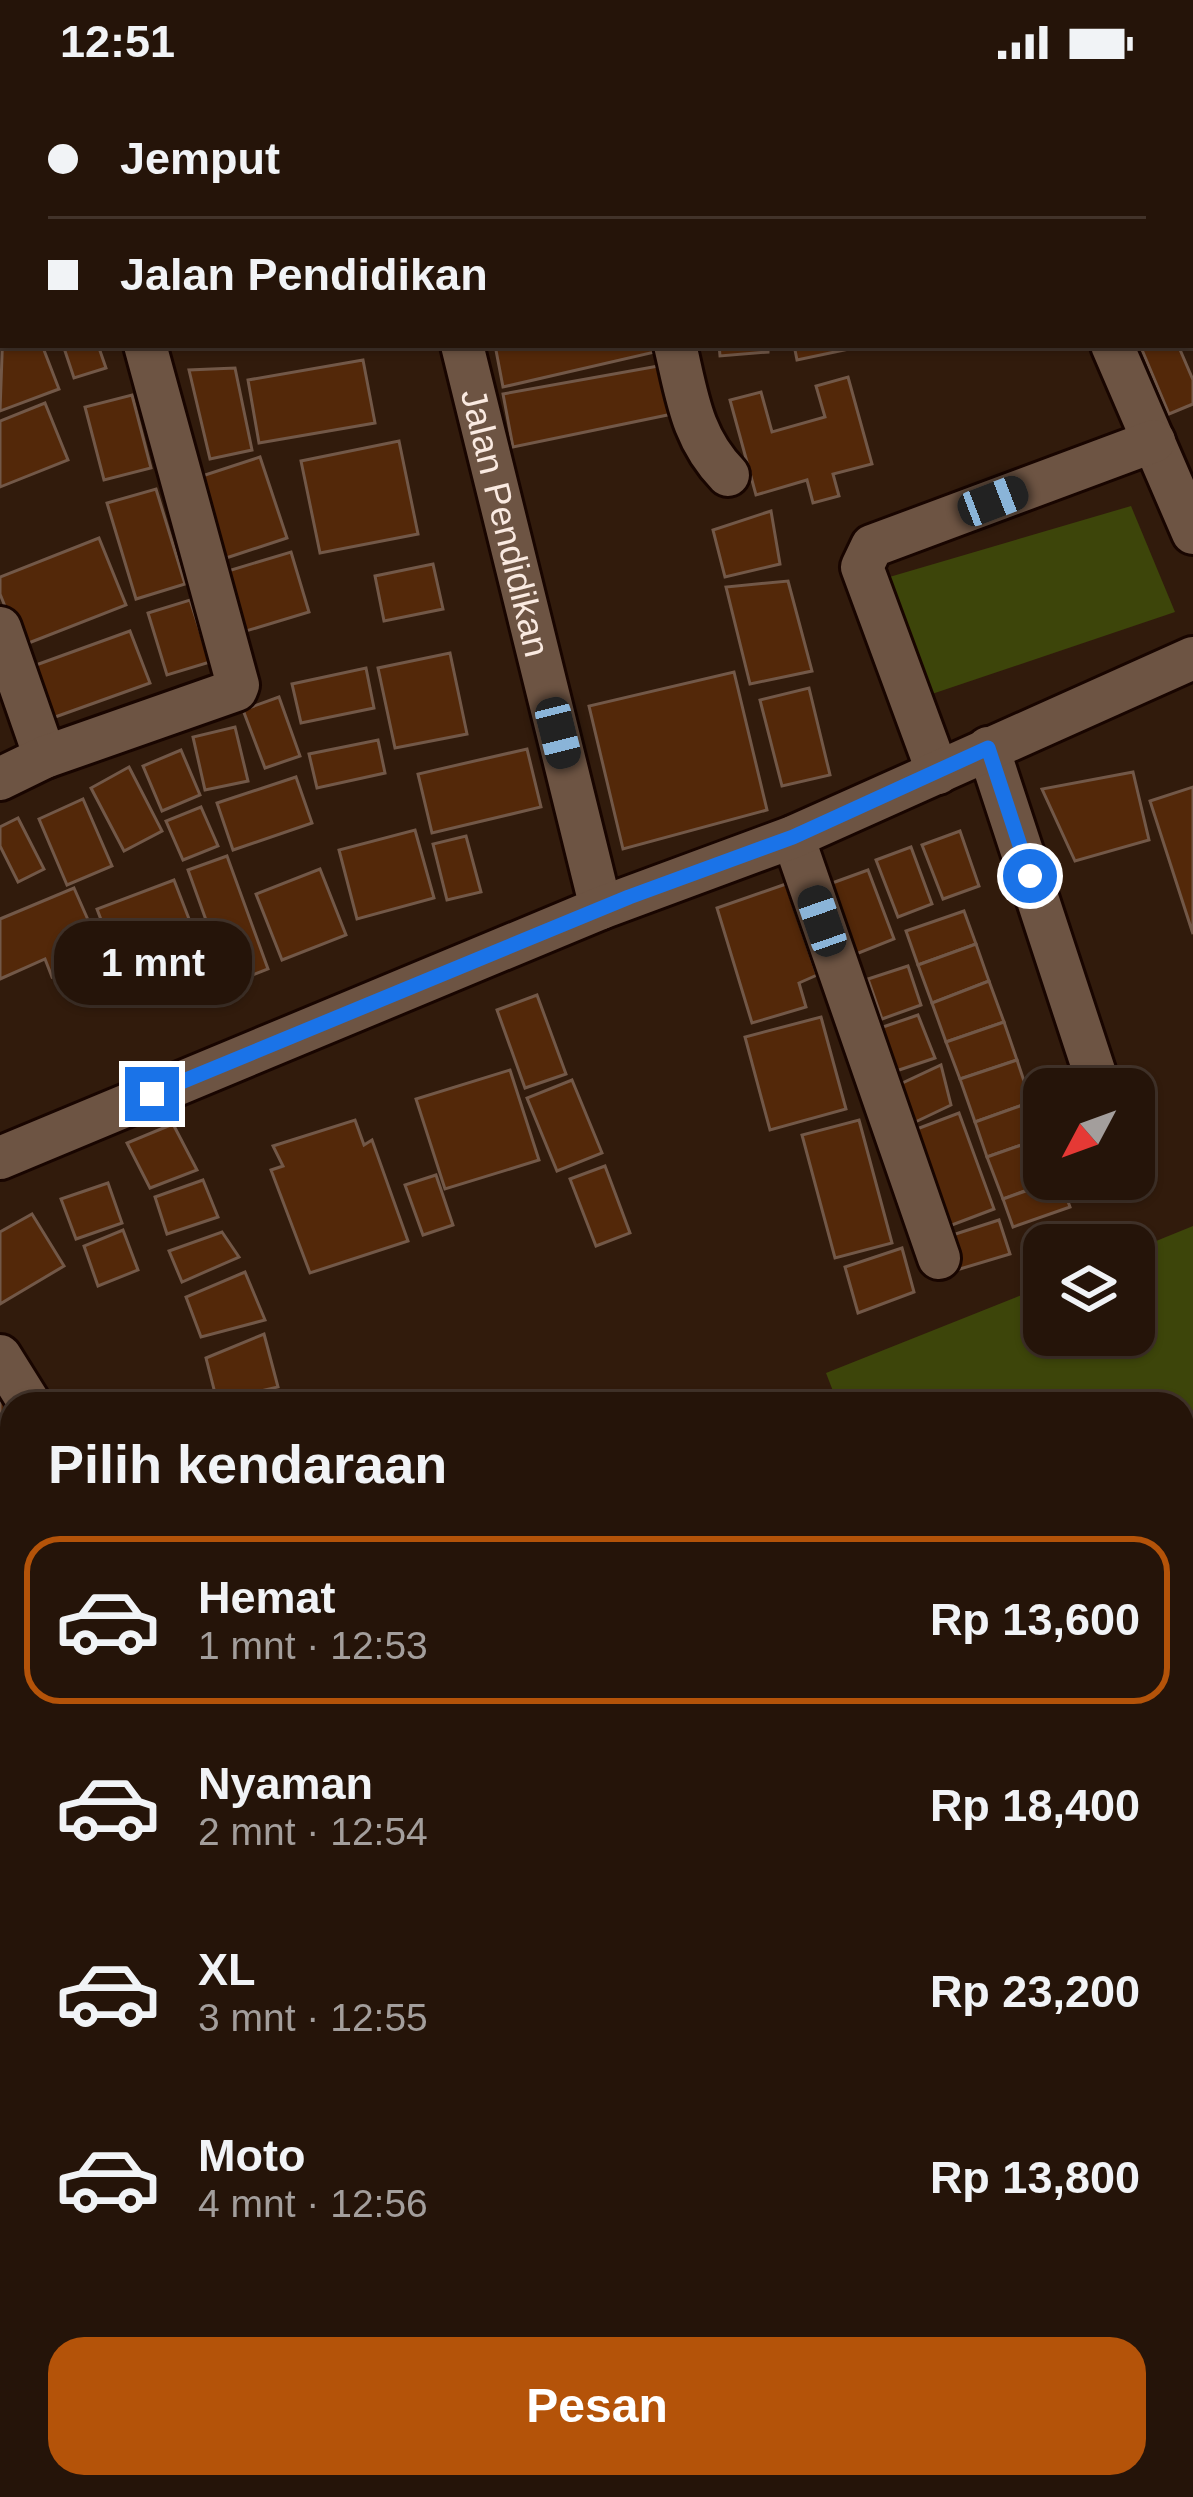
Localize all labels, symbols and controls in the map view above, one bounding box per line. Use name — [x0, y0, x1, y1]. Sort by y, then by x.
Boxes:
text: 12:51 — [60, 16, 175, 67]
text: Jemput — [120, 133, 280, 184]
text: Jalan Pendidikan — [120, 249, 488, 300]
street label: Jalan Pendidikan — [453, 385, 558, 661]
car — [953, 471, 1033, 531]
car — [532, 694, 584, 772]
route start — [1003, 849, 1057, 903]
car — [793, 881, 851, 961]
callout: 1 mnt — [53, 920, 251, 1004]
text: 1 mnt — [101, 941, 205, 984]
route end — [125, 1067, 179, 1121]
north arrow — [1023, 1068, 1155, 1200]
map controls — [1023, 1068, 1155, 1356]
button: layers — [1023, 1224, 1155, 1356]
text: Pilih kendaraan — [48, 1434, 447, 1494]
icon: car — [54, 1566, 162, 1674]
text: Hemat — [198, 1572, 336, 1623]
text: Rp 13,600 — [930, 1594, 1140, 1645]
text: 1 mnt · 12:53 — [198, 1624, 428, 1667]
icon: car — [54, 1752, 162, 1860]
text: Nyaman — [198, 1758, 373, 1809]
text: Rp 18,400 — [930, 1780, 1140, 1831]
text: 2 mnt · 12:54 — [198, 1810, 428, 1853]
icon: car — [54, 1938, 162, 2046]
text: XL — [198, 1944, 256, 1995]
text: Rp 23,200 — [930, 1966, 1140, 2017]
text: 3 mnt · 12:55 — [198, 1996, 428, 2039]
icon: car — [54, 2124, 162, 2232]
text: Moto — [198, 2130, 305, 2181]
text: Rp 13,800 — [930, 2152, 1140, 2203]
text: 4 mnt · 12:56 — [198, 2182, 428, 2225]
button: Pesan — [48, 2337, 1146, 2475]

